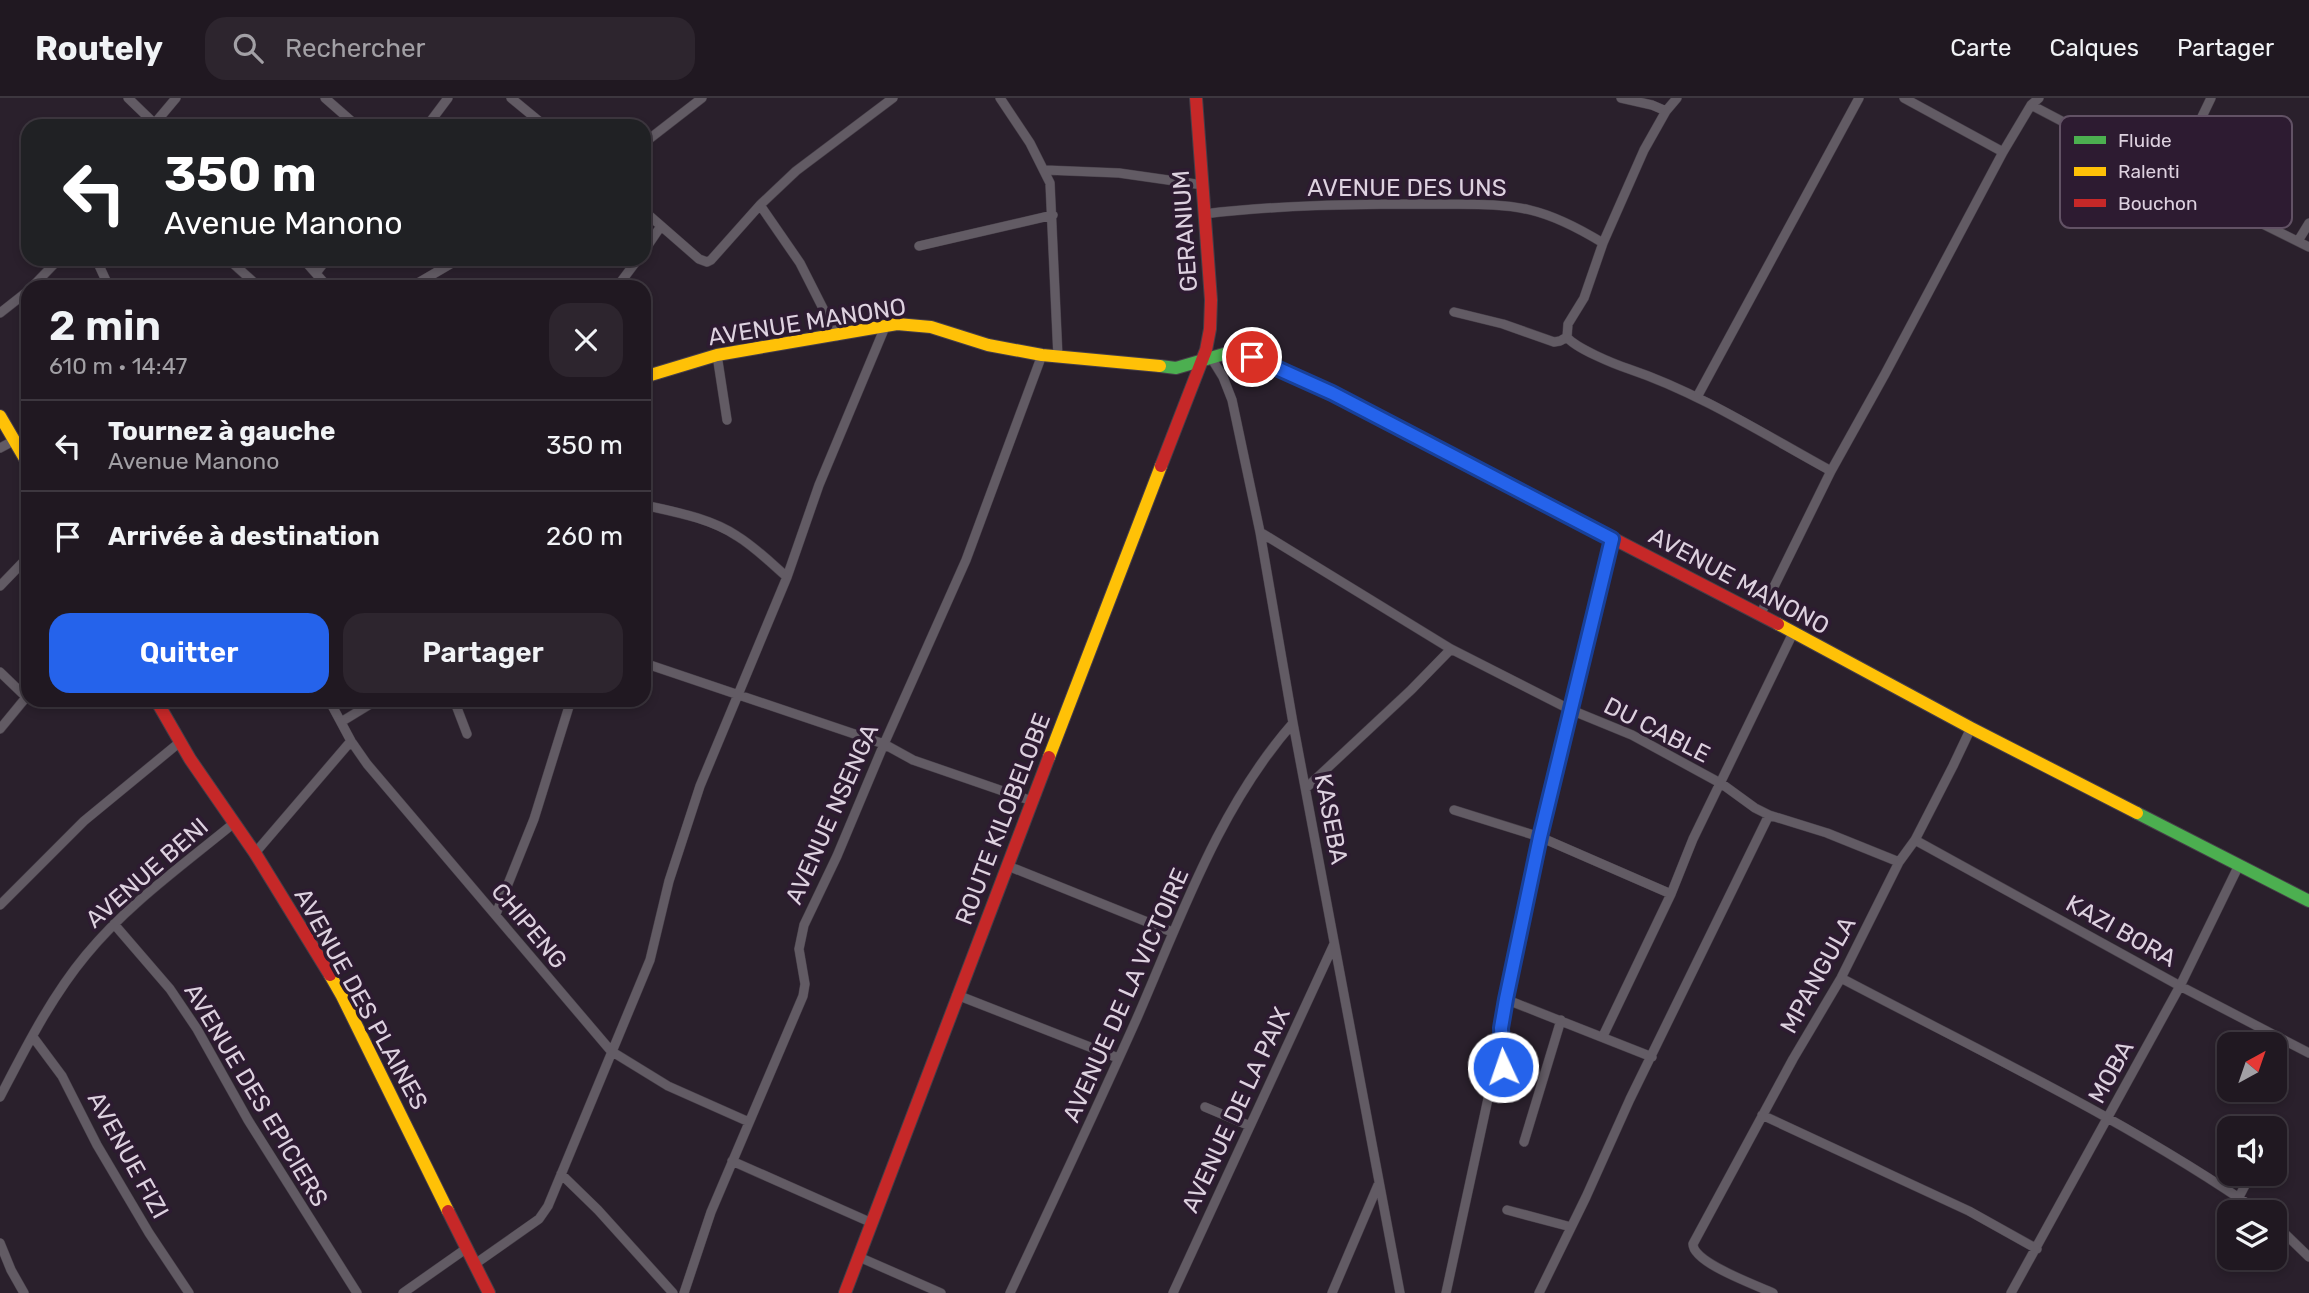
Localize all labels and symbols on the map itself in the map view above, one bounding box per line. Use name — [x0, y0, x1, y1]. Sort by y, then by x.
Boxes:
legend — [2060, 116, 2292, 228]
text: Fluide — [2118, 129, 2172, 152]
text: Ralenti — [2118, 160, 2180, 183]
street label: GERANIUM — [1167, 169, 1203, 293]
street label: AVENUE DES UNS — [1307, 174, 1507, 202]
text: Bouchon — [2118, 192, 2198, 215]
street label: AVENUE MANONO — [706, 293, 908, 351]
pin — [1222, 327, 1282, 387]
street label: AVENUE MANONO — [1644, 522, 1834, 640]
street label: DU CABLE — [1599, 691, 1715, 769]
street label: ROUTE KILOBELOBE — [950, 709, 1056, 929]
street label: AVENUE NSENGA — [780, 720, 884, 908]
street label: KASEBA — [1309, 771, 1353, 867]
street label: AVENUE BENI — [80, 812, 214, 934]
street label: AVENUE DE LA VICTOIRE — [1057, 864, 1195, 1126]
street label: CHIPENG — [485, 878, 573, 974]
street label: AVENUE DES PLAINES — [288, 883, 434, 1115]
street label: KAZI BORA — [2061, 889, 2181, 973]
street label: MPANGULA — [1774, 912, 1862, 1038]
street label: AVENUE DES EPICIERS — [178, 978, 334, 1212]
street label: AVENUE DE LA PAIX — [1176, 1003, 1296, 1217]
position arrow — [1466, 1030, 1540, 1104]
north arrow — [2217, 1032, 2287, 1102]
street label: MOBA — [2082, 1036, 2140, 1108]
street label: AVENUE FIZI — [82, 1087, 174, 1223]

